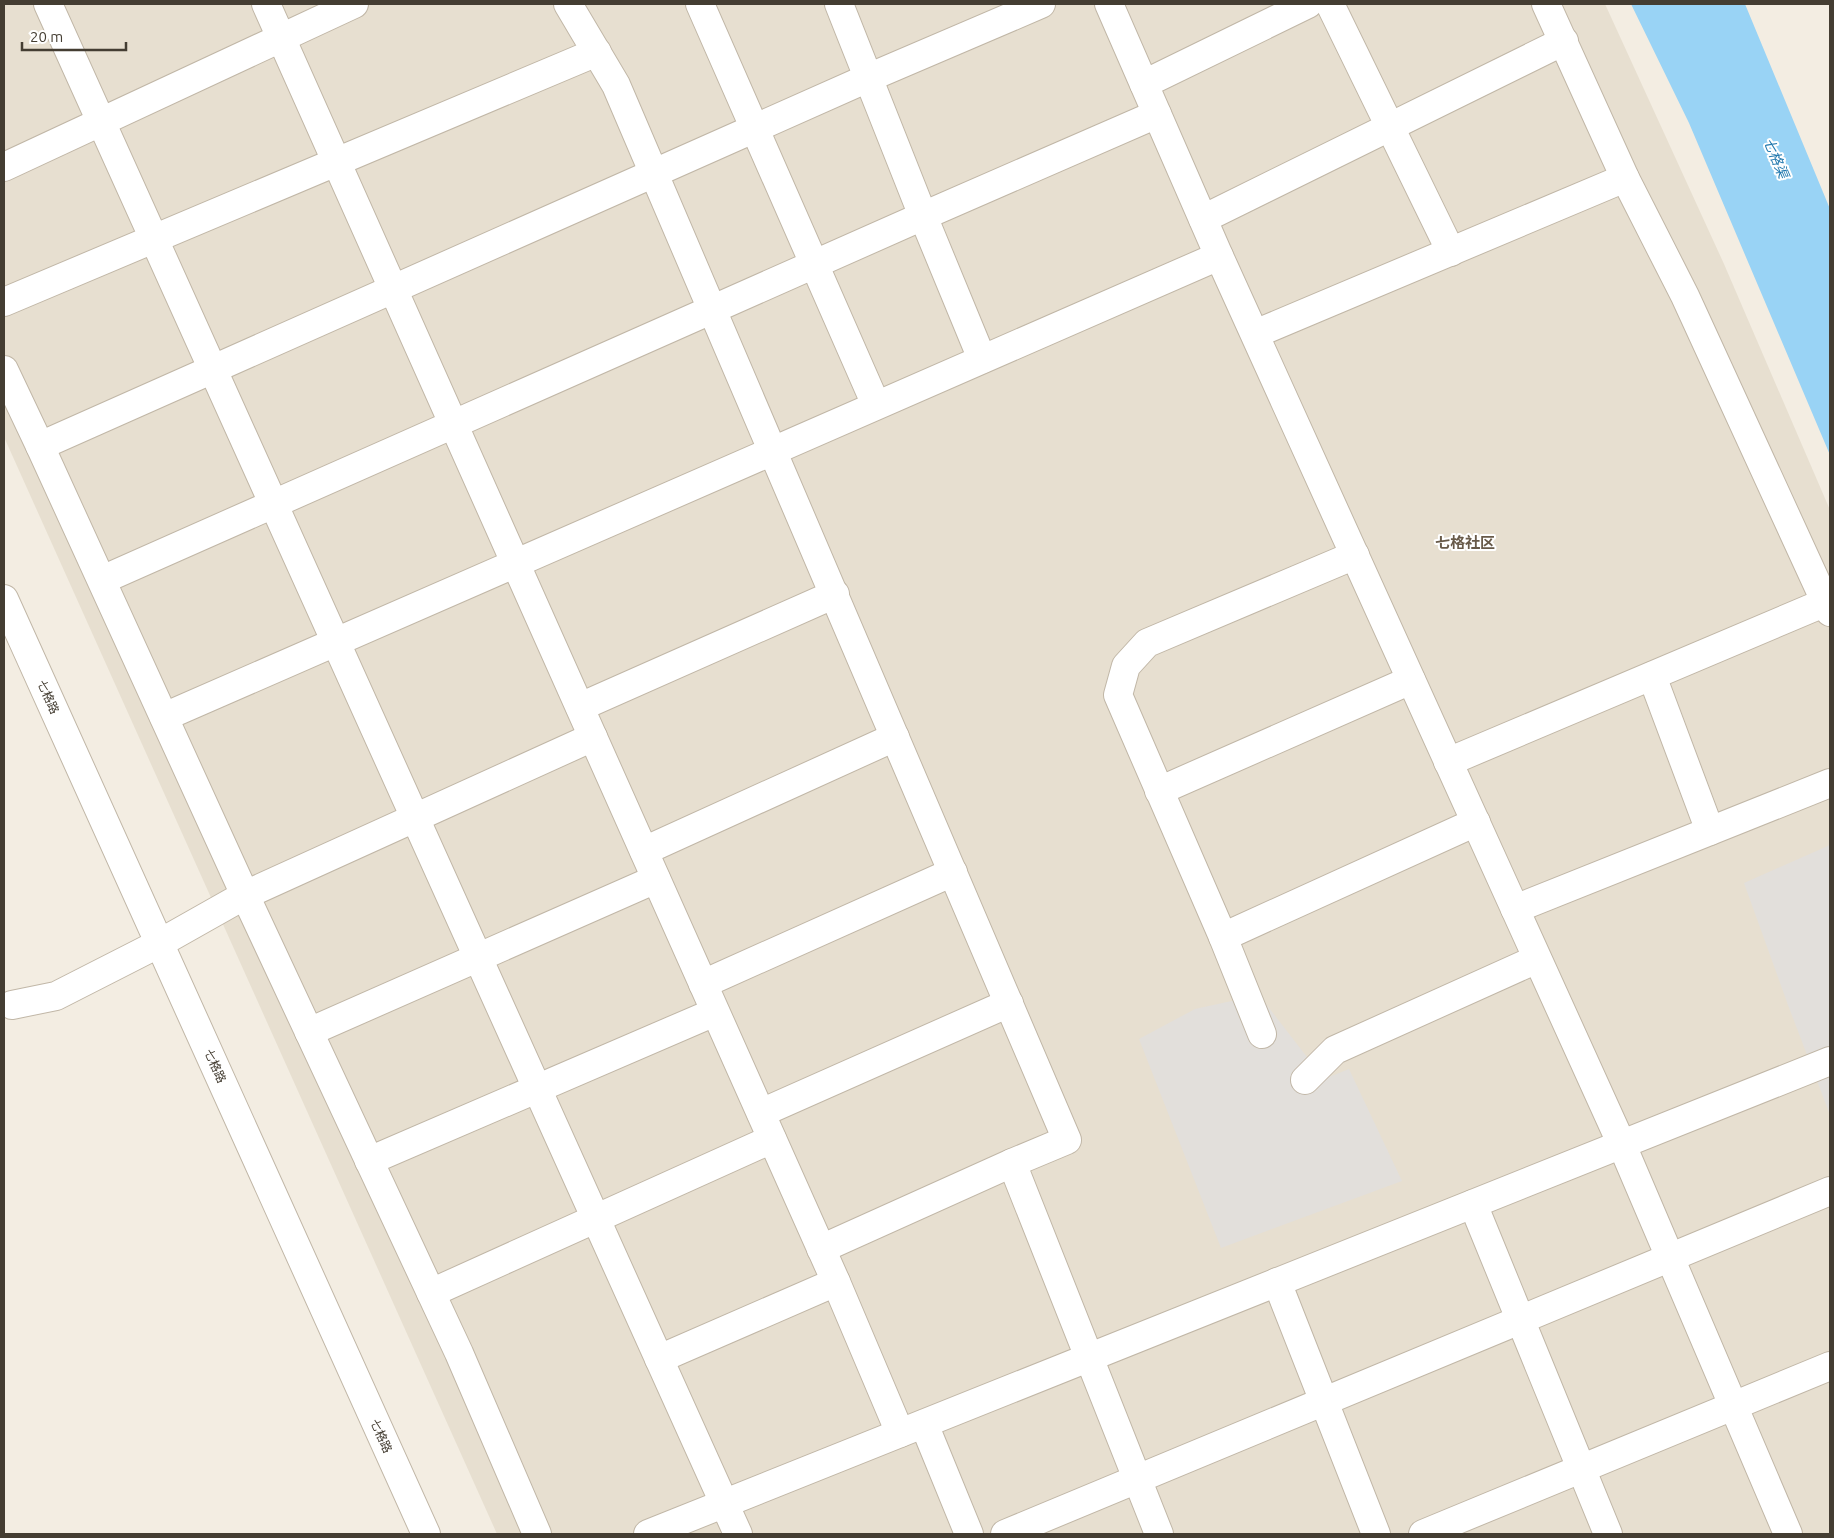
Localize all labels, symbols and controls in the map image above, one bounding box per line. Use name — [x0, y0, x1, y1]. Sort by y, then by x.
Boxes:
scale bar — [22, 20, 126, 52]
text: 20 m — [30, 28, 63, 45]
water label: 七格渠 — [1760, 136, 1792, 182]
district label: 七格社区 — [1435, 534, 1495, 551]
street label: 七格路 — [35, 678, 62, 716]
street label: 七格路 — [202, 1047, 229, 1085]
street label: 七格路 — [368, 1417, 395, 1455]

